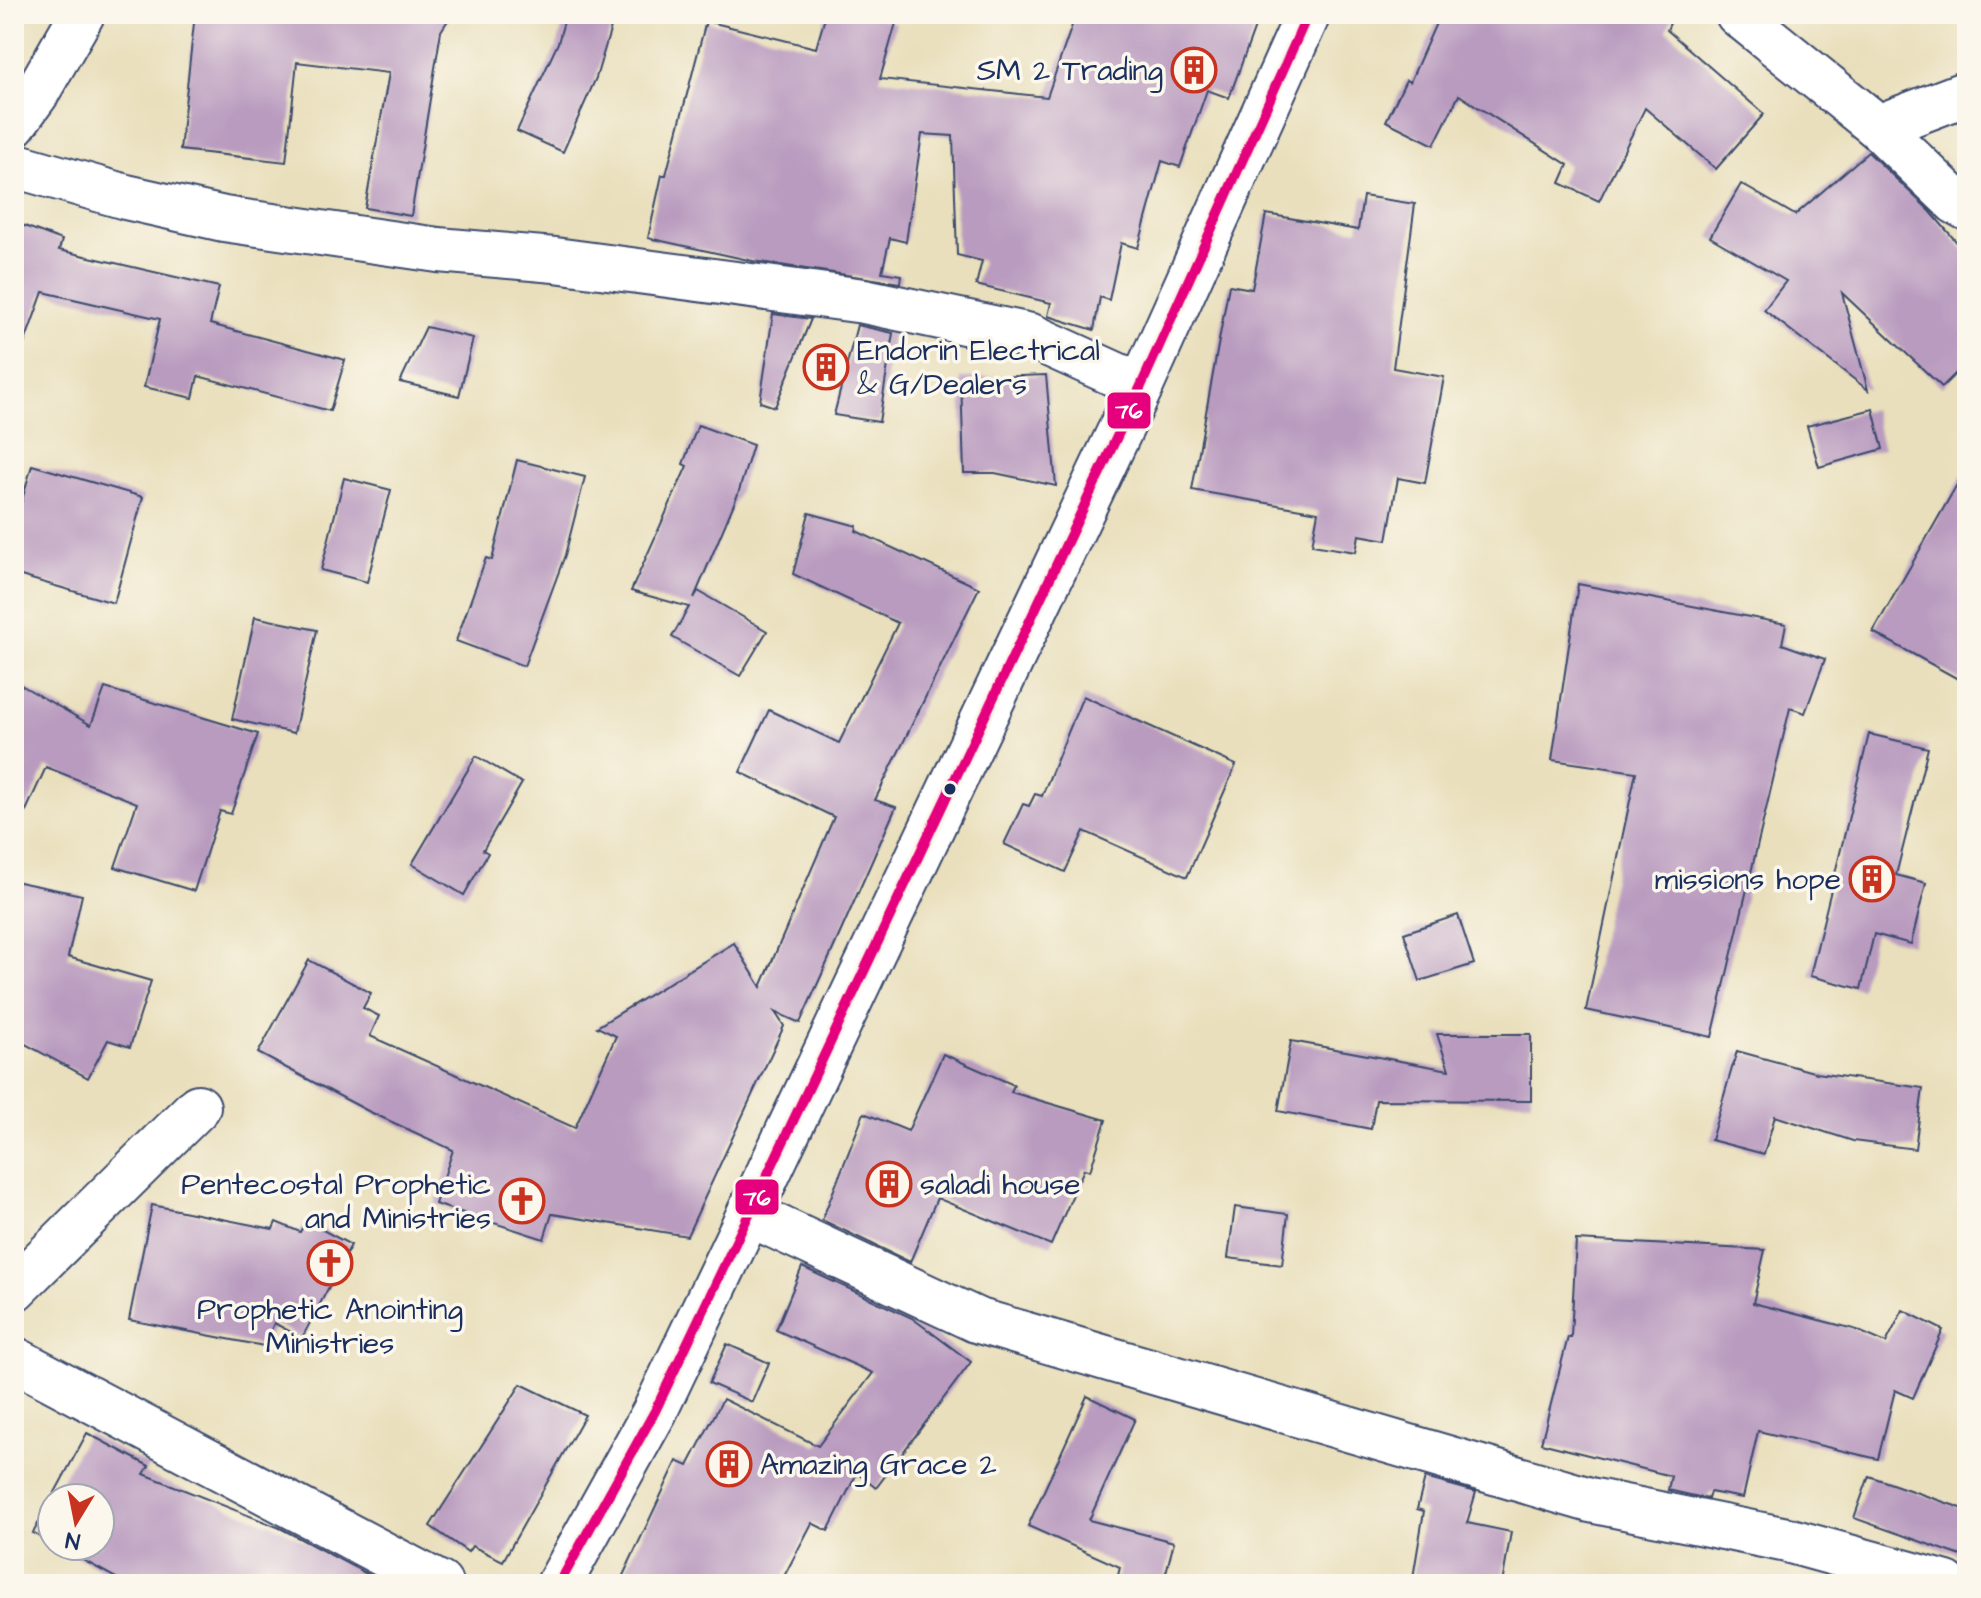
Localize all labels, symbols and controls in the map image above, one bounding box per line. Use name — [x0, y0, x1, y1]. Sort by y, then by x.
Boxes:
building icon: SM 2 Trading — [1170, 46, 1218, 94]
place label: SM 2 Trading — [977, 50, 1163, 93]
place label: Endorin Electrical & G/Dealers — [857, 330, 1100, 406]
building icon: Endorin Electrical & G/Dealers — [802, 343, 850, 391]
line badge: 76 — [1106, 391, 1152, 430]
text: 76 — [1114, 396, 1143, 427]
unlabelled marker — [942, 781, 958, 797]
building icon: missions hope — [1848, 855, 1896, 903]
place label: missions hope — [1655, 859, 1841, 901]
building icon: saladi house — [865, 1160, 913, 1208]
place label: Pentecostal Prophetic and Ministries — [181, 1164, 491, 1240]
place label: saladi house — [920, 1164, 1081, 1206]
church icon: Pentecostal Prophetic and Ministries — [498, 1177, 546, 1225]
line badge: 76 — [734, 1178, 780, 1216]
text: 76 — [742, 1183, 771, 1214]
church icon: Prophetic Anointing Ministries — [306, 1239, 354, 1287]
place label: Prophetic Anointing Ministries — [197, 1289, 463, 1365]
building icon: Amazing Grace 2 — [705, 1440, 753, 1488]
place label: Amazing Grace 2 — [760, 1444, 997, 1487]
north arrow — [36, 1482, 116, 1562]
text: N — [63, 1524, 82, 1557]

